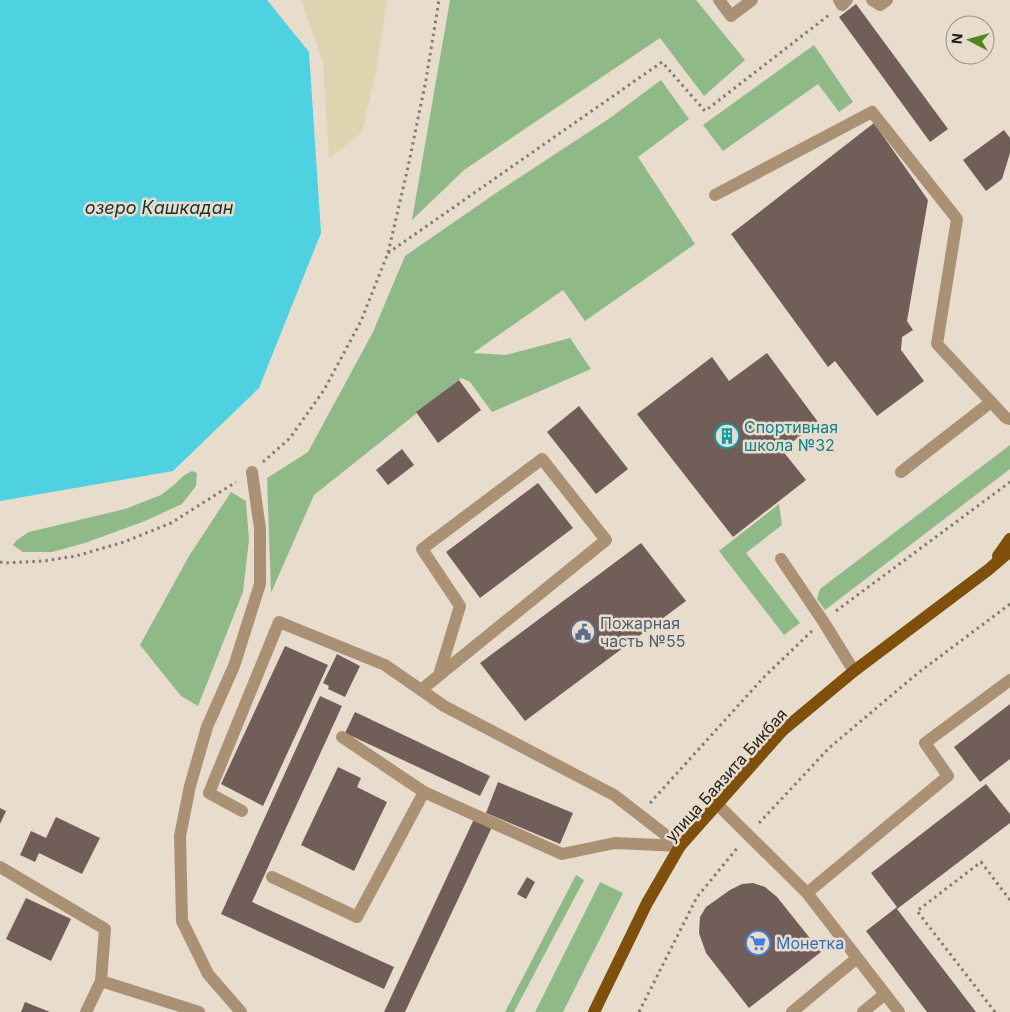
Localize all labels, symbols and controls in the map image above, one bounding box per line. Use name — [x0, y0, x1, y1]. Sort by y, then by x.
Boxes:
north arrow — [945, 15, 995, 65]
text: N — [948, 32, 966, 45]
water label: озеро Кашкадан — [85, 197, 234, 218]
place label: Спортивная школа №32 — [744, 417, 838, 455]
building icon: Спортивная школа №32 — [714, 423, 740, 449]
place label: Пожарная часть №55 — [600, 613, 685, 651]
public building icon: Пожарная часть №55 — [570, 619, 596, 645]
street label: улица Баязита Бикбая — [661, 704, 791, 846]
supermarket icon: Монетка — [745, 930, 771, 956]
place label: Монетка — [776, 933, 844, 953]

